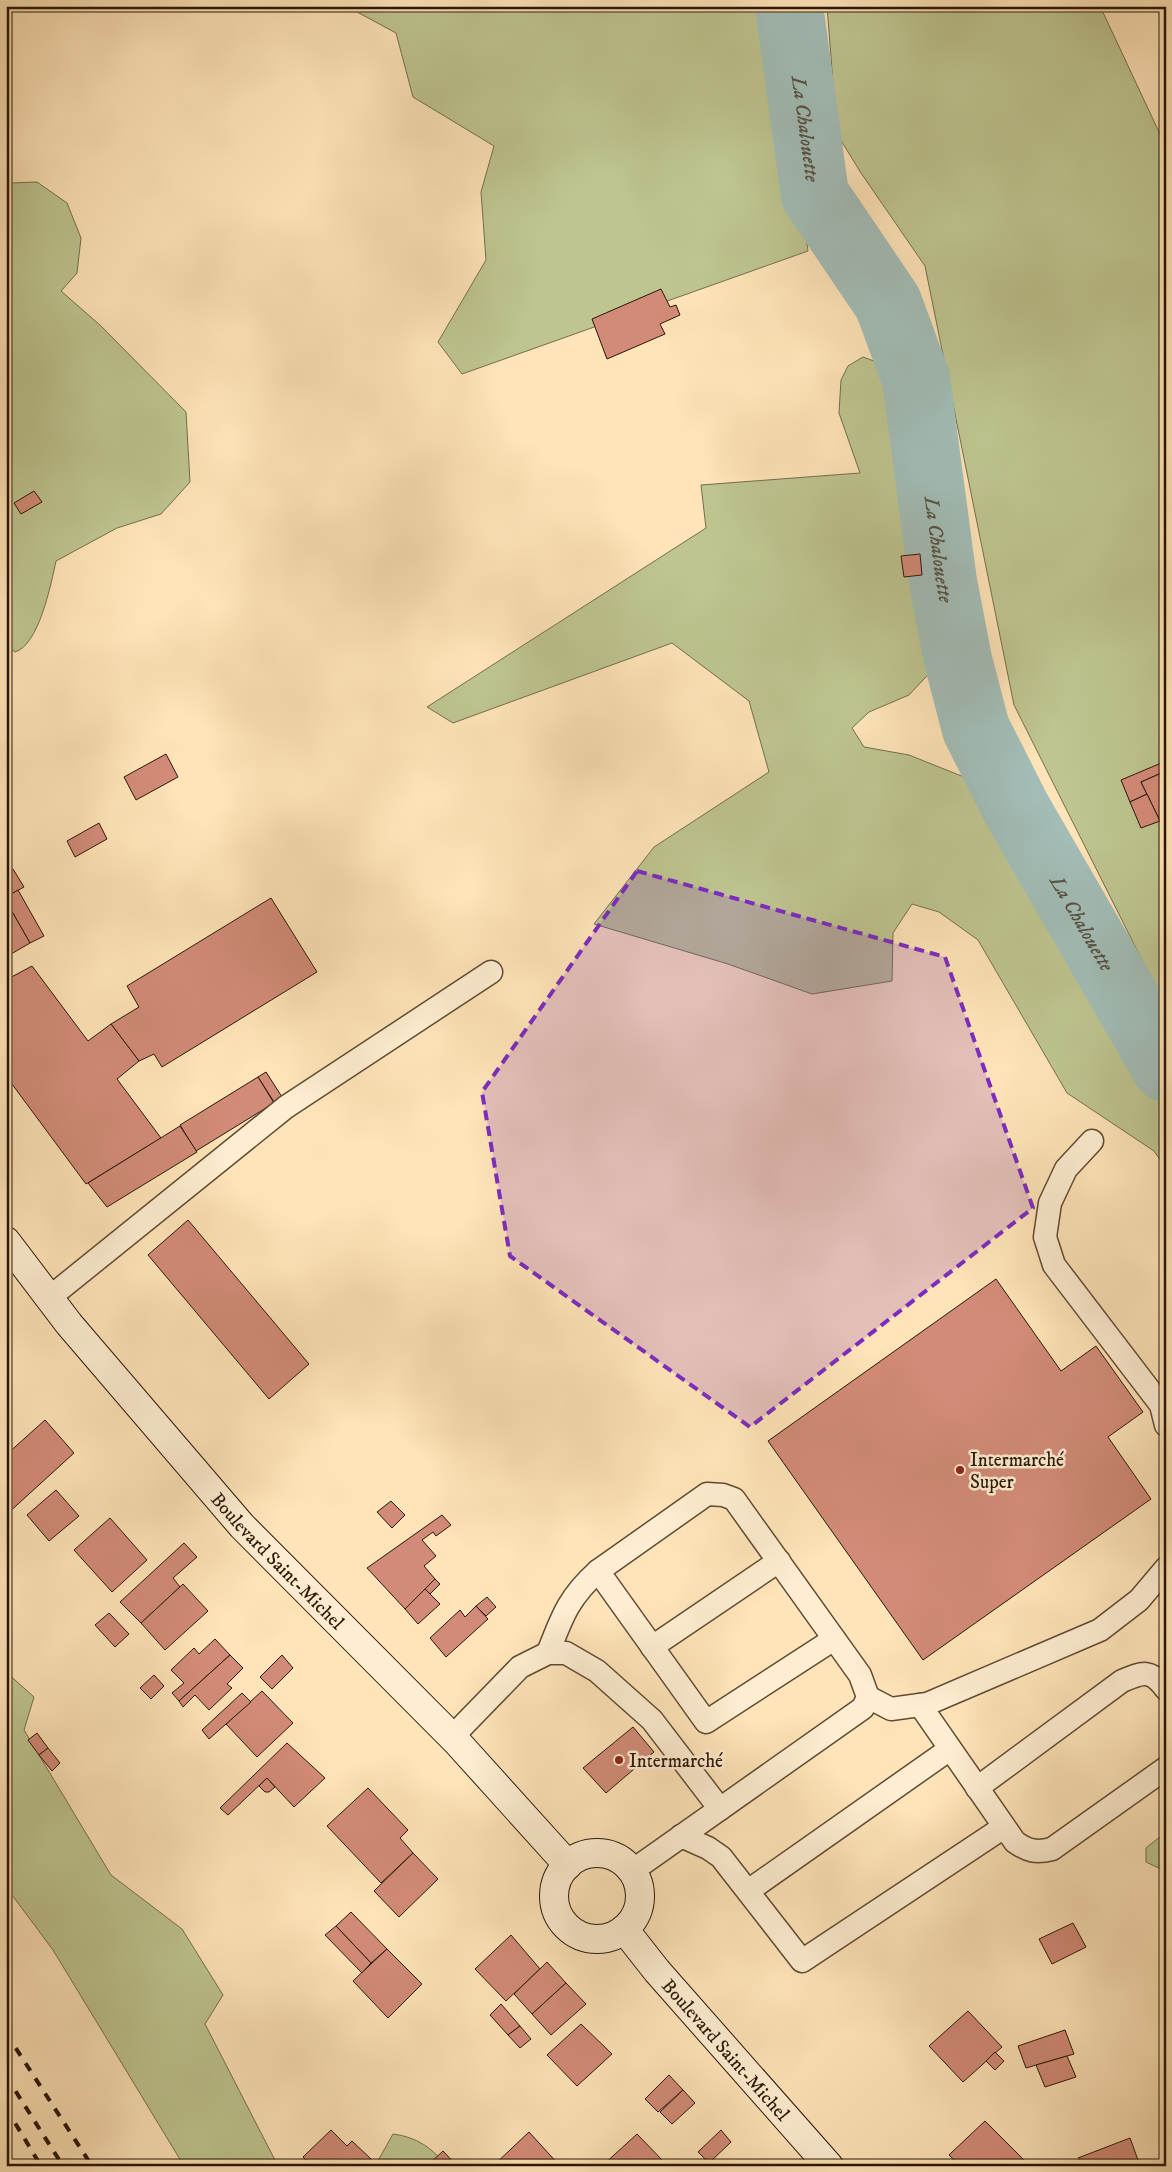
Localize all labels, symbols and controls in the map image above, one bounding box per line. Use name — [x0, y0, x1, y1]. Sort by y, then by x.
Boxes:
water label: La Chalouette — [785, 74, 824, 185]
water label: La Chalouette — [918, 494, 958, 606]
water label: La Chalouette — [1043, 871, 1119, 977]
place label: Intermarché Super — [970, 1449, 1064, 1494]
marker: Intermarché Super — [954, 1464, 966, 1476]
street label: Boulevard Saint-Michel — [205, 1488, 349, 1635]
place label: Intermarché — [629, 1750, 723, 1773]
marker: Intermarché — [613, 1754, 625, 1766]
street label: Boulevard Saint-Michel — [656, 1975, 794, 2126]

